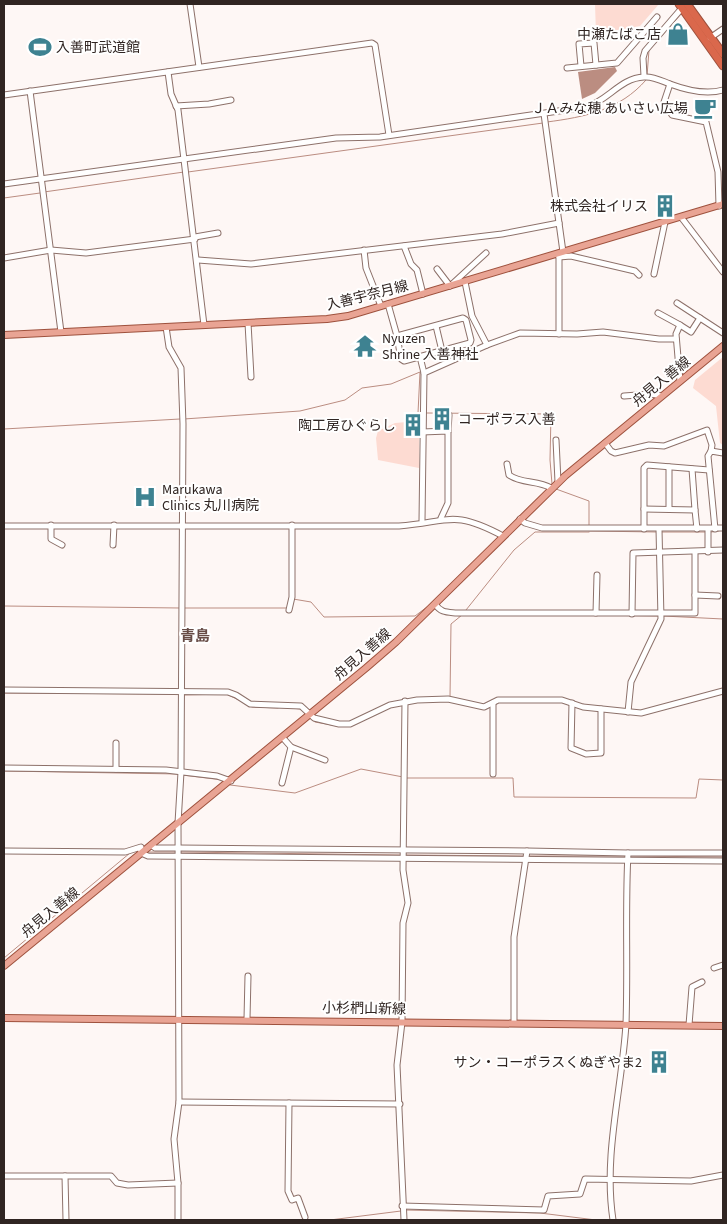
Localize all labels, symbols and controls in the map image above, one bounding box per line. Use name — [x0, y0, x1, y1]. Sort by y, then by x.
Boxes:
shop icon: 中瀬たばこ店 — [665, 21, 691, 47]
place label: 中瀬たばこ店 — [577, 25, 661, 45]
sports icon: 入善町武道館 — [27, 34, 53, 60]
place label: 入善町武道館 — [56, 38, 140, 58]
cafe icon: ＪＡみな穂 あいさい広場 — [692, 95, 718, 121]
place label: ＪＡみな穂 あいさい広場 — [531, 99, 688, 119]
building icon: 株式会社イリス — [652, 193, 678, 219]
place label: 株式会社イリス — [550, 197, 648, 217]
street label: 入善宇奈月線 — [324, 276, 410, 316]
place label: Nyuzen Shrine 入善神社 — [382, 329, 479, 365]
temple icon: Nyuzen Shrine 入善神社 — [352, 333, 378, 359]
street label: 舟見入善線 — [628, 352, 695, 412]
building icon: コーポラス入善 — [429, 406, 455, 432]
place label: コーポラス入善 — [458, 410, 556, 430]
building icon: 陶工房ひぐらし — [400, 412, 426, 438]
place label: 陶工房ひぐらし — [298, 416, 396, 436]
place label: Marukawa Clinics 丸川病院 — [162, 480, 259, 516]
hospital icon: Marukawa Clinics 丸川病院 — [132, 484, 158, 510]
street label: 舟見入善線 — [330, 624, 396, 685]
district label: 青島 — [180, 626, 210, 647]
street label: 舟見入善線 — [17, 883, 84, 943]
street label: 小杉椚山新線 — [322, 998, 406, 1020]
building icon: サン・コーポラスくぬぎやま2 — [646, 1049, 672, 1075]
place label: サン・コーポラスくぬぎやま2 — [454, 1053, 642, 1073]

